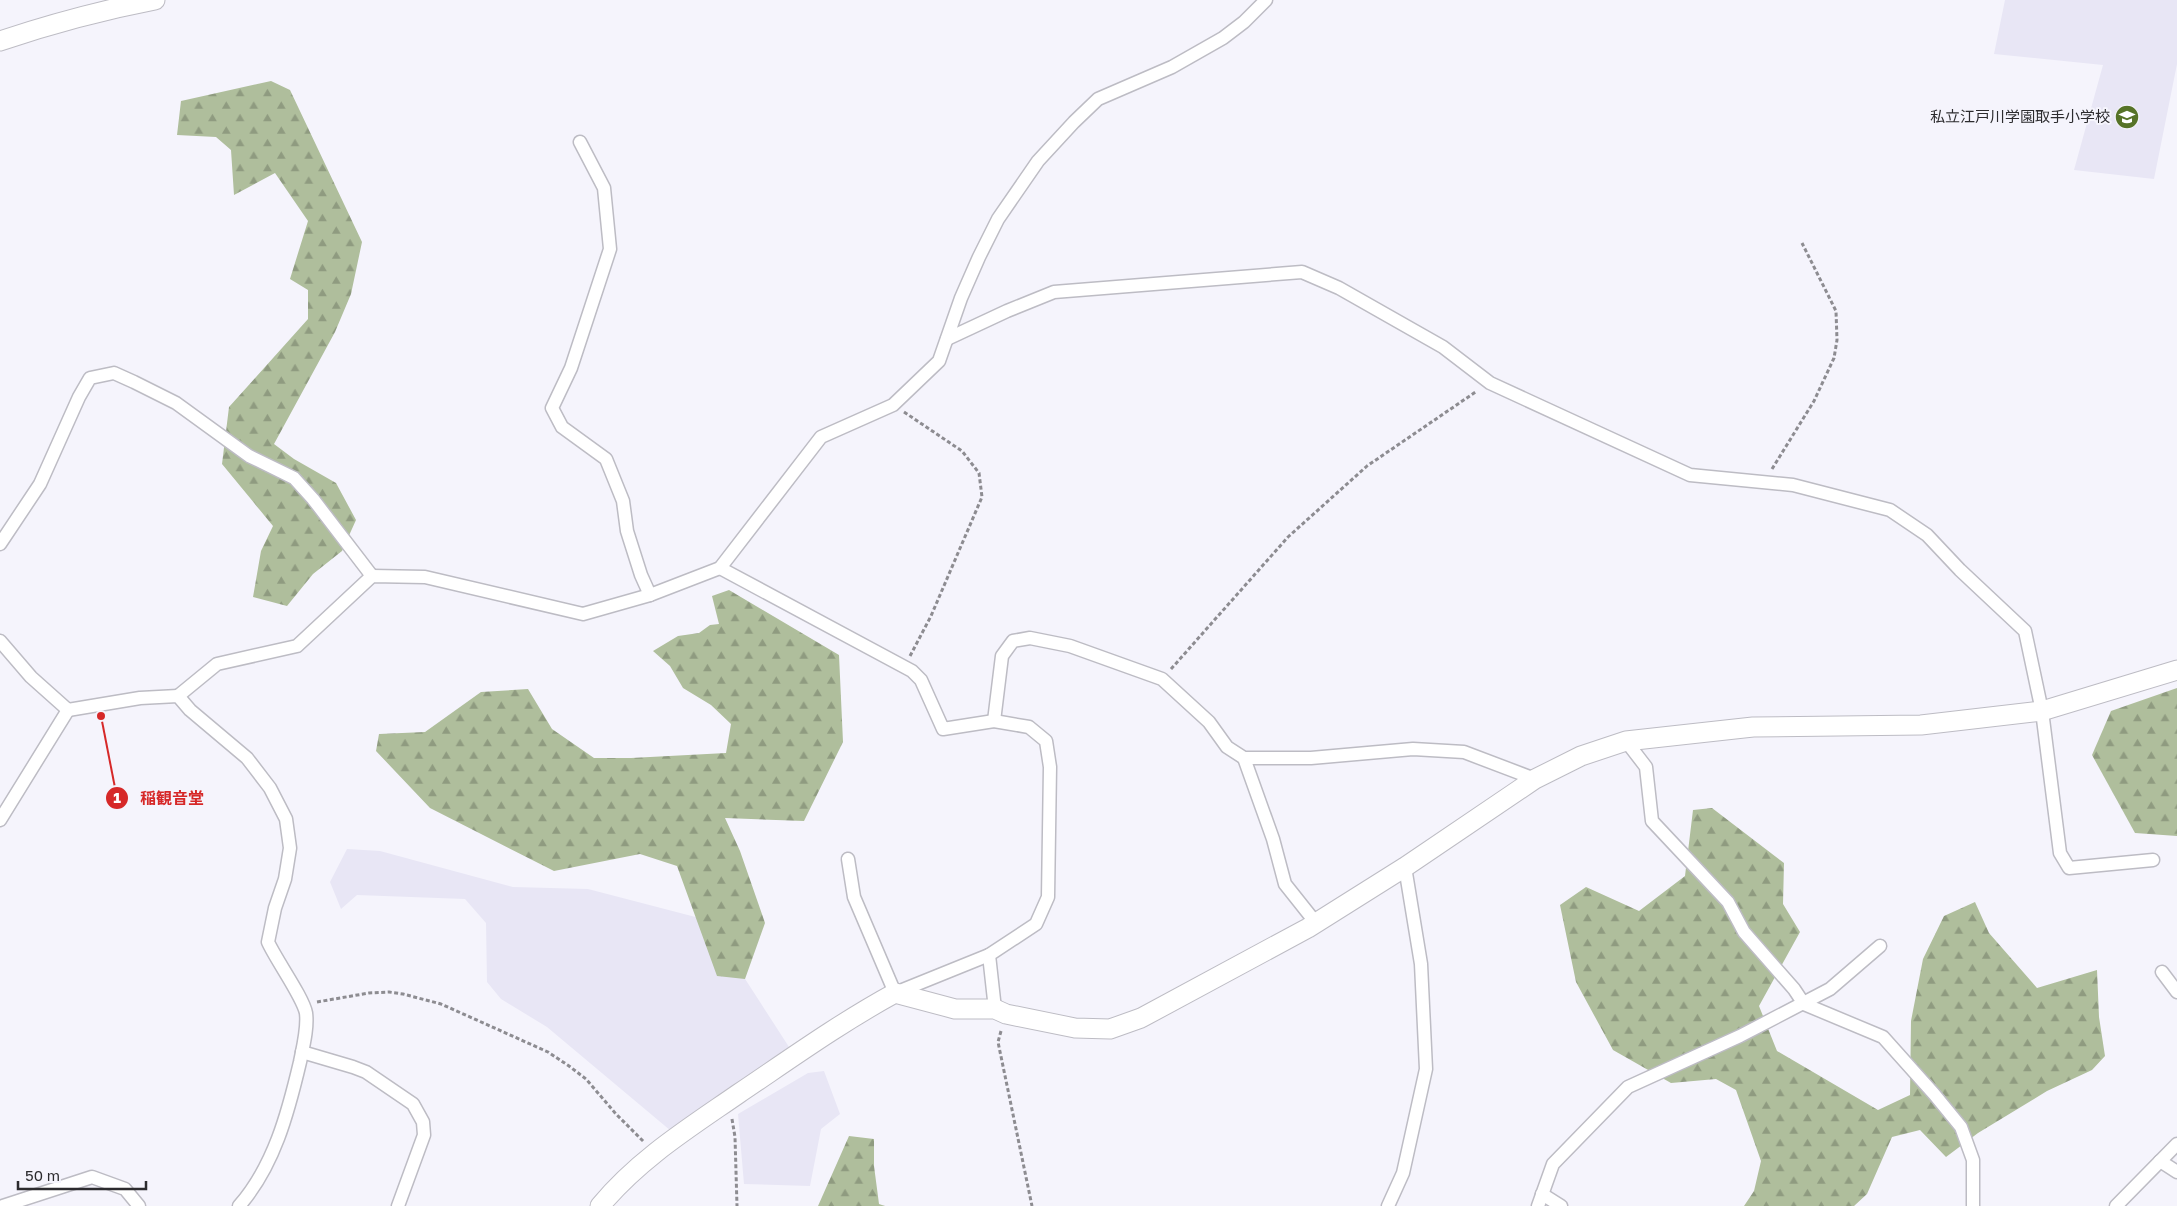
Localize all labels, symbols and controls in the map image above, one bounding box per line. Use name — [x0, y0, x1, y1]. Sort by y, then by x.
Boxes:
school or university icon: 私立江戸川学園取手小学校 — [2114, 104, 2140, 130]
place label: 私立江戸川学園取手小学校 — [1930, 107, 2110, 125]
callout: 稲観音堂 — [105, 783, 214, 814]
text: 1 — [113, 788, 121, 806]
text: 稲観音堂 — [140, 788, 204, 808]
scale bar — [18, 1158, 145, 1190]
text: 50 m — [25, 1166, 60, 1184]

